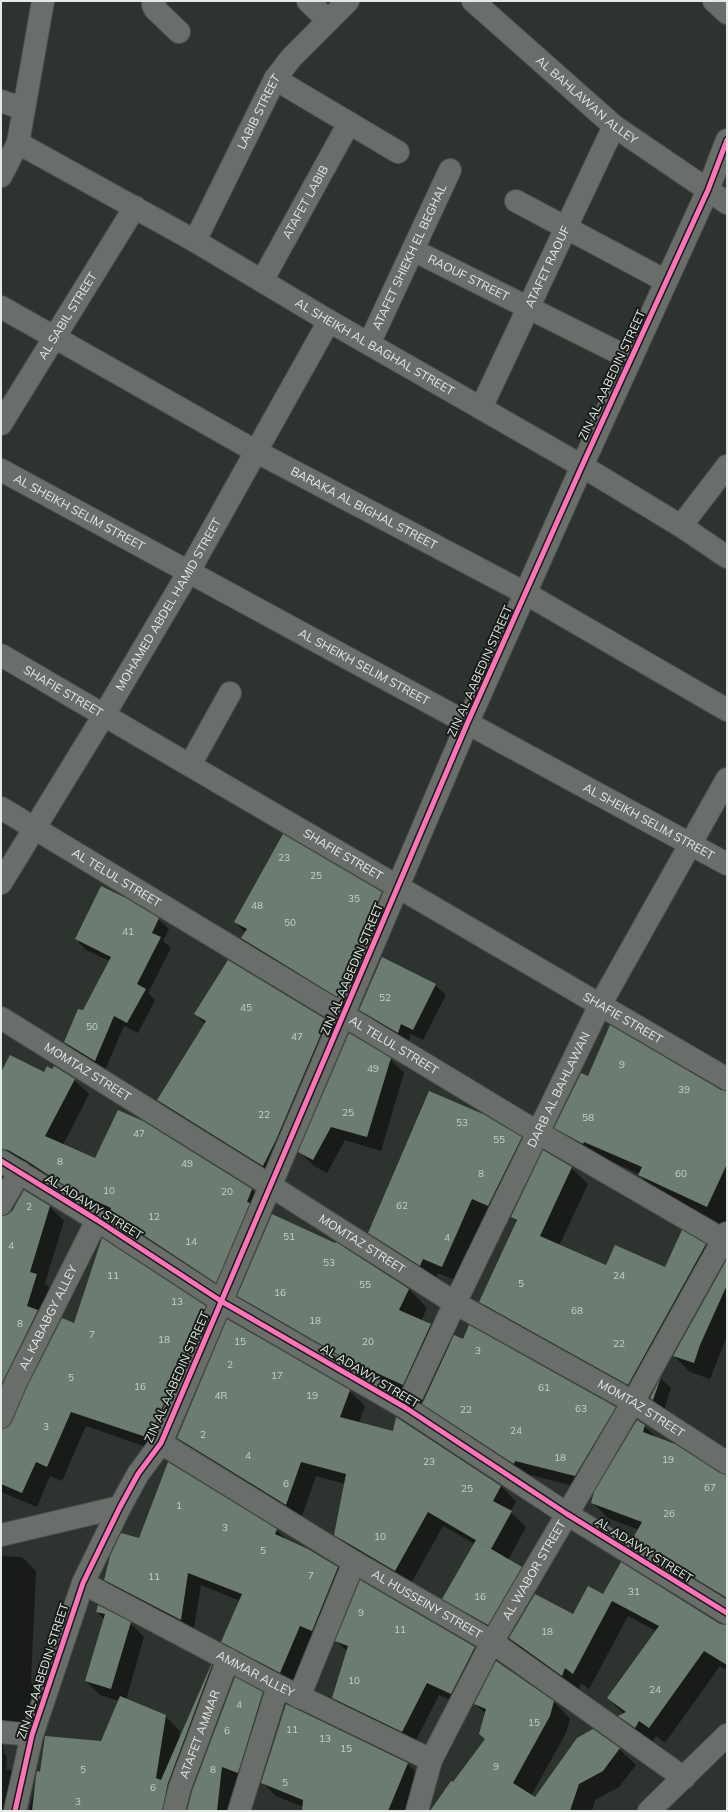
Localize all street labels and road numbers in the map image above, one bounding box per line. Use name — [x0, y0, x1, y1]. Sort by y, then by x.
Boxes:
street label: AL BAHLAWAN ALLEY — [533, 52, 641, 147]
street label: LABIB STREET — [233, 70, 284, 152]
street label: ATAFET LABIB — [279, 163, 331, 241]
street label: ATAFET SHIEKH EL BEGHAL — [369, 181, 450, 332]
street label: ATAFET RAOUF — [521, 223, 573, 310]
street label: RAOUF STREET — [426, 251, 512, 304]
street label: AL SABIL STREET — [35, 269, 100, 362]
street label: AL SHEIKH AL BAGHAL STREET — [293, 295, 458, 399]
street label: ZIN AL AABEDIN STREET — [575, 307, 649, 442]
street label: BARAKA AL BIGHAL STREET — [288, 463, 441, 553]
street label: AL SHEIKH SELIM STREET — [11, 470, 148, 554]
street label: MOHAMED ABDEL HAMID STREET — [112, 515, 225, 693]
street label: ZIN AL AABEDIN STREET — [444, 602, 516, 739]
street label: AL SHEIKH SELIM STREET — [296, 625, 433, 709]
street label: SHAFIE STREET — [21, 662, 107, 720]
street label: AL SHEIKH SELIM STREET — [581, 779, 718, 863]
street label: SHAFIE STREET — [301, 825, 386, 884]
street label: AL TELUL STREET — [69, 845, 165, 910]
street label: ZIN AL AABEDIN STREET — [317, 900, 386, 1037]
street label: SHAFIE STREET — [580, 989, 666, 1047]
street label: AL TELUL STREET — [347, 1012, 442, 1078]
street label: DARB AL BAHLAWAN — [524, 1029, 593, 1150]
street label: MOMTAZ STREET — [42, 1039, 135, 1104]
street label: AL ADAWY STREET — [43, 1170, 146, 1243]
street label: MOMTAZ STREET — [316, 1211, 409, 1277]
street label: AL KABABGY ALLEY — [15, 1262, 80, 1372]
street label: ZIN AL AABEDIN STREET — [141, 1308, 213, 1445]
street label: AL ADAWY STREET — [318, 1340, 423, 1411]
street label: MOMTAZ STREET — [595, 1376, 688, 1441]
street label: AL ADAWY STREET — [593, 1513, 696, 1586]
street label: AL WABOR STREET — [499, 1517, 569, 1622]
street label: AL HUSSEINY STREET — [369, 1566, 486, 1642]
street label: ZIN AL AABEDIN STREET — [13, 1600, 72, 1741]
street label: AMMAR ALLEY — [214, 1647, 298, 1700]
street label: ATAFET AMMAR — [176, 1688, 223, 1781]

